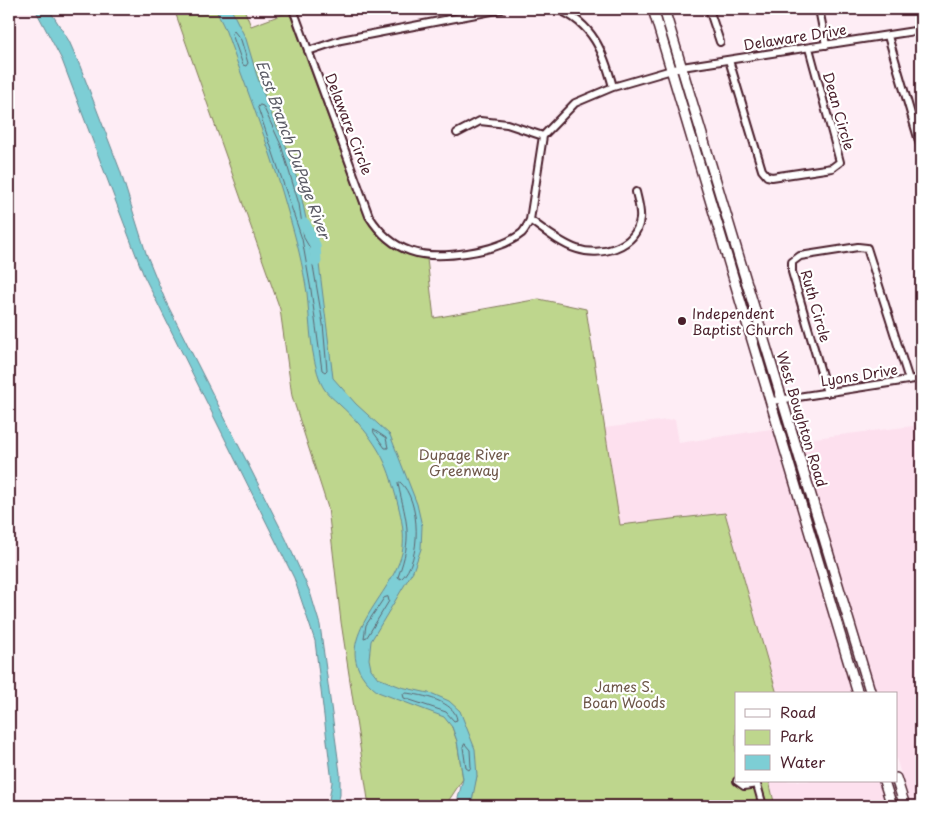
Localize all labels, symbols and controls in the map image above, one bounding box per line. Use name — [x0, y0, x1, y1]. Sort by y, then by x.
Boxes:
street label: Delaware Drive — [742, 19, 848, 55]
water label: East Branch DuPage River — [251, 57, 338, 243]
street label: Dean Circle — [818, 69, 860, 153]
street label: Delaware Circle — [320, 70, 378, 178]
street label: Ruth Circle — [796, 267, 836, 345]
place label: Independent Baptist Church — [692, 303, 793, 340]
marker: Independent Baptist Church — [676, 315, 688, 327]
street label: West Boughton Road — [771, 349, 833, 489]
street label: Lyons Drive — [819, 359, 899, 391]
park label: Dupage River Greenway — [419, 444, 510, 481]
park label: James S. Boan Woods — [583, 676, 665, 713]
legend — [735, 692, 898, 782]
text: Road — [780, 700, 816, 723]
text: Park — [780, 724, 814, 747]
text: Water — [780, 750, 825, 773]

